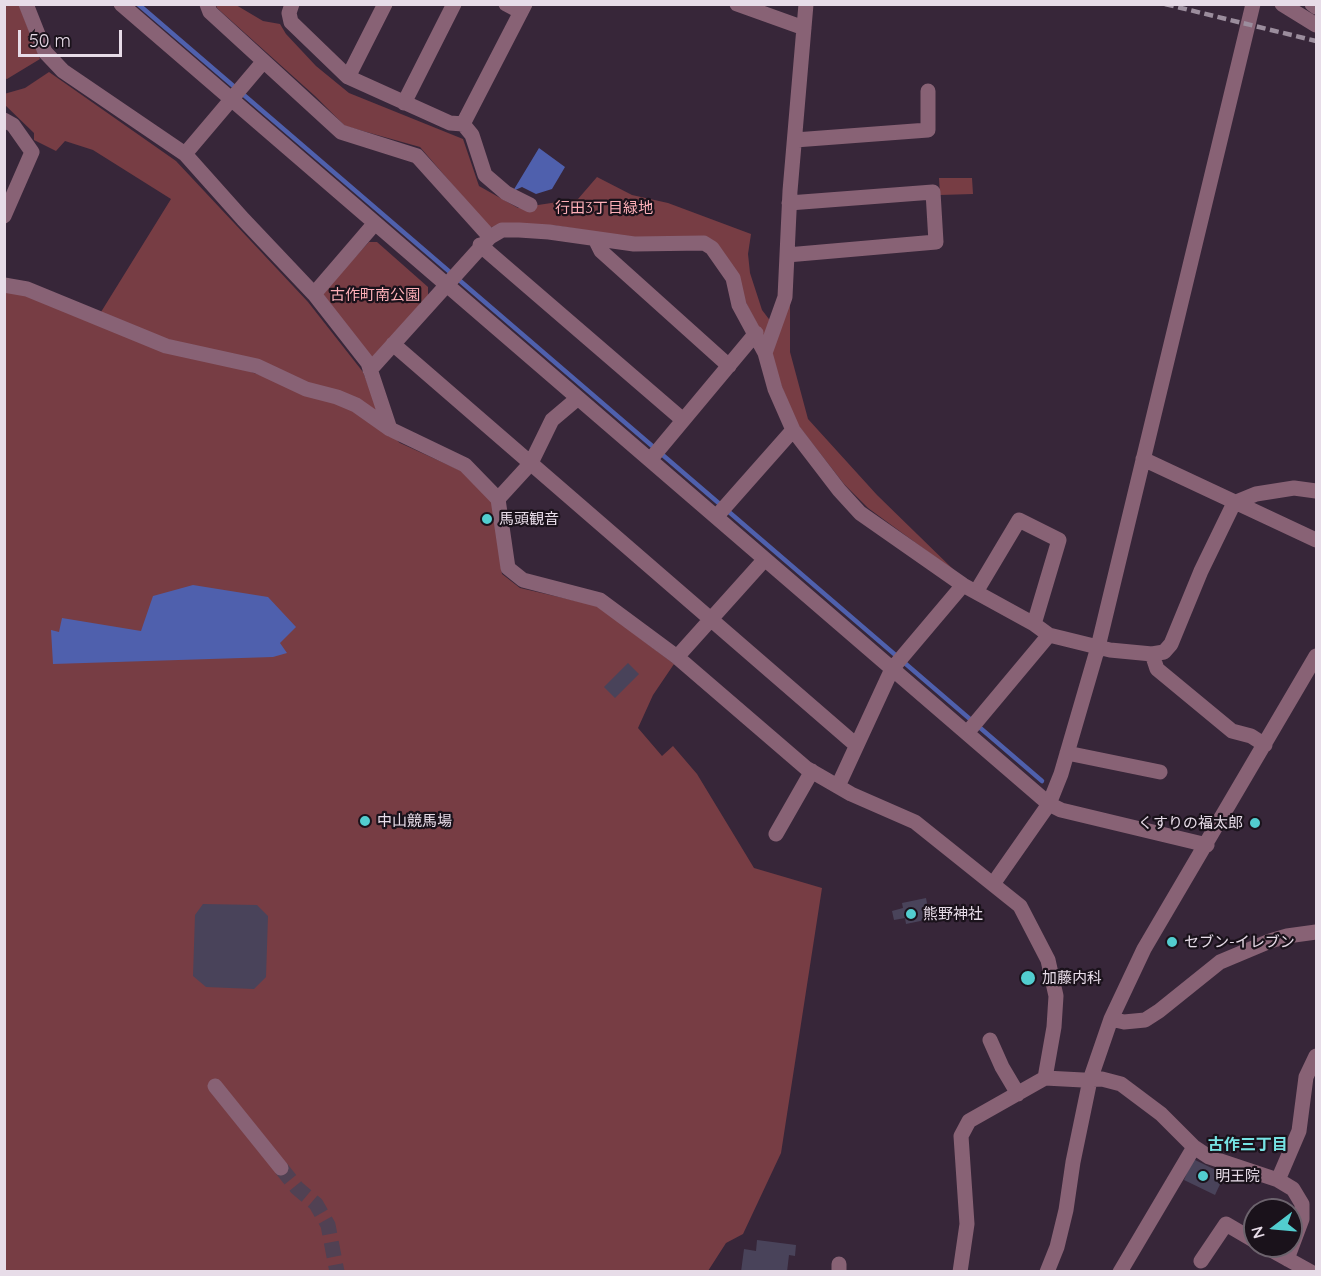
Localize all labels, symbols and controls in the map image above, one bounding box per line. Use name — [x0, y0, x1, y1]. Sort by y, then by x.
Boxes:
scale bar — [21, 18, 124, 56]
text: 50 m — [29, 29, 71, 52]
park label: 行田3丁目緑地 — [555, 199, 653, 217]
park label: 古作町南公園 — [330, 286, 420, 304]
place label: 馬頭観音 — [499, 510, 559, 528]
marker: 馬頭観音 — [480, 512, 494, 526]
place label: 中山競馬場 — [377, 812, 452, 830]
marker: 中山競馬場 — [358, 814, 372, 828]
place label: くすりの福太郎 — [1138, 814, 1243, 832]
marker: くすりの福太郎 — [1248, 816, 1262, 830]
place label: 熊野神社 — [923, 905, 983, 923]
marker: 熊野神社 — [904, 907, 918, 921]
place label: セブン-イレブン — [1184, 933, 1295, 951]
marker: セブン-イレブン — [1165, 935, 1179, 949]
marker: 加藤内科 — [1019, 969, 1037, 987]
place label: 加藤内科 — [1042, 969, 1102, 987]
district label: 古作三丁目 — [1208, 1135, 1288, 1155]
place label: 明王院 — [1215, 1167, 1260, 1185]
marker: 明王院 — [1196, 1169, 1210, 1183]
north arrow — [1243, 1198, 1303, 1258]
text: N — [1246, 1224, 1269, 1241]

